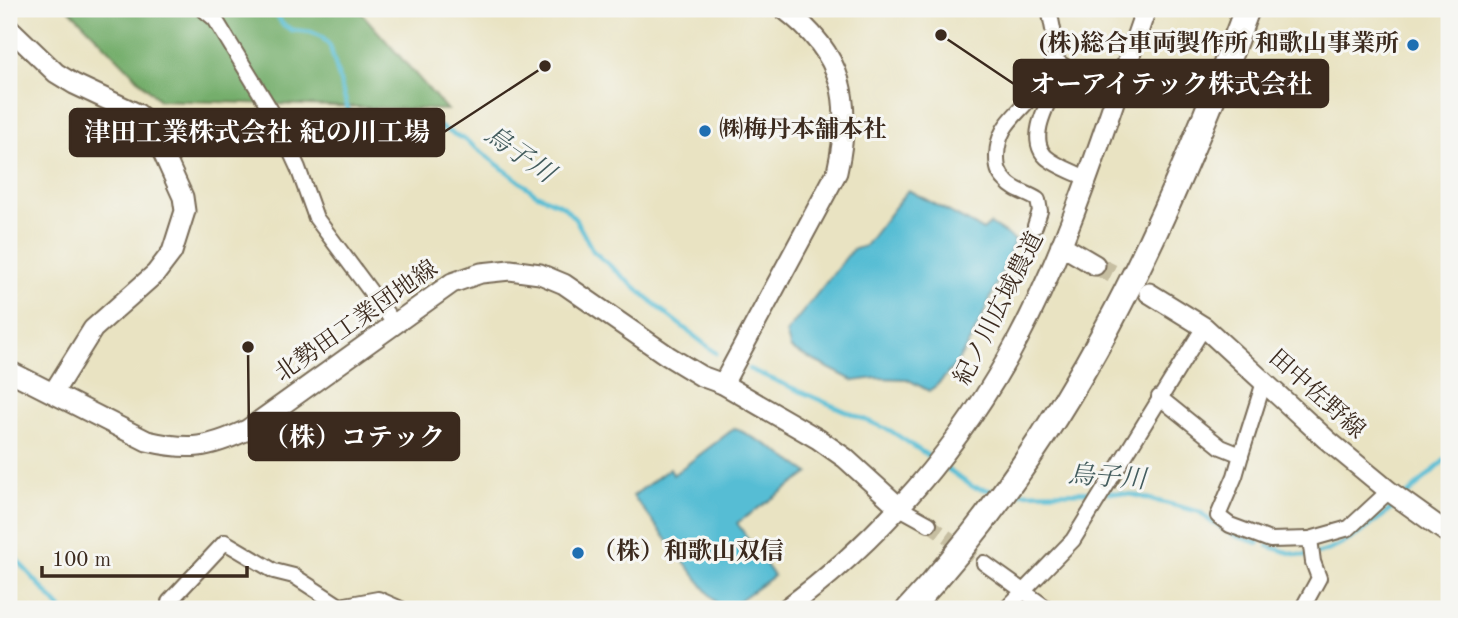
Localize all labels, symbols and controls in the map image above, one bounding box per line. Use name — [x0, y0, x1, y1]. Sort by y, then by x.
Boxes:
place label: (株)総合車両製作所 和歌山事業所 — [1039, 30, 1399, 57]
marker: (株)総合車両製作所 和歌山事業所 — [1405, 37, 1421, 53]
callout: オーアイテック株式会社 — [1014, 60, 1328, 107]
text: オーアイテック株式会社 — [1030, 70, 1312, 99]
callout: 津田工業株式会社 紀の川工場 — [70, 109, 444, 156]
place label: ㈱梅丹本舗本社 — [719, 116, 887, 143]
text: 津田工業株式会社 紀の川工場 — [84, 118, 430, 147]
water label: 烏子川 — [480, 120, 562, 190]
marker: ㈱梅丹本舗本社 — [697, 123, 713, 139]
street label: 紀ノ川広域農道 — [948, 227, 1049, 389]
street label: 北勢田工業団地線 — [270, 255, 443, 387]
street label: 田中佐野線 — [1263, 344, 1371, 444]
callout: （株）コテック — [249, 413, 459, 460]
text: （株）コテック — [263, 423, 445, 452]
water label: 烏子川 — [1067, 460, 1150, 494]
scale bar — [42, 534, 247, 578]
place label: （株）和歌山双信 — [592, 538, 784, 565]
marker: （株）和歌山双信 — [570, 545, 586, 561]
text: 100 m — [52, 550, 111, 571]

